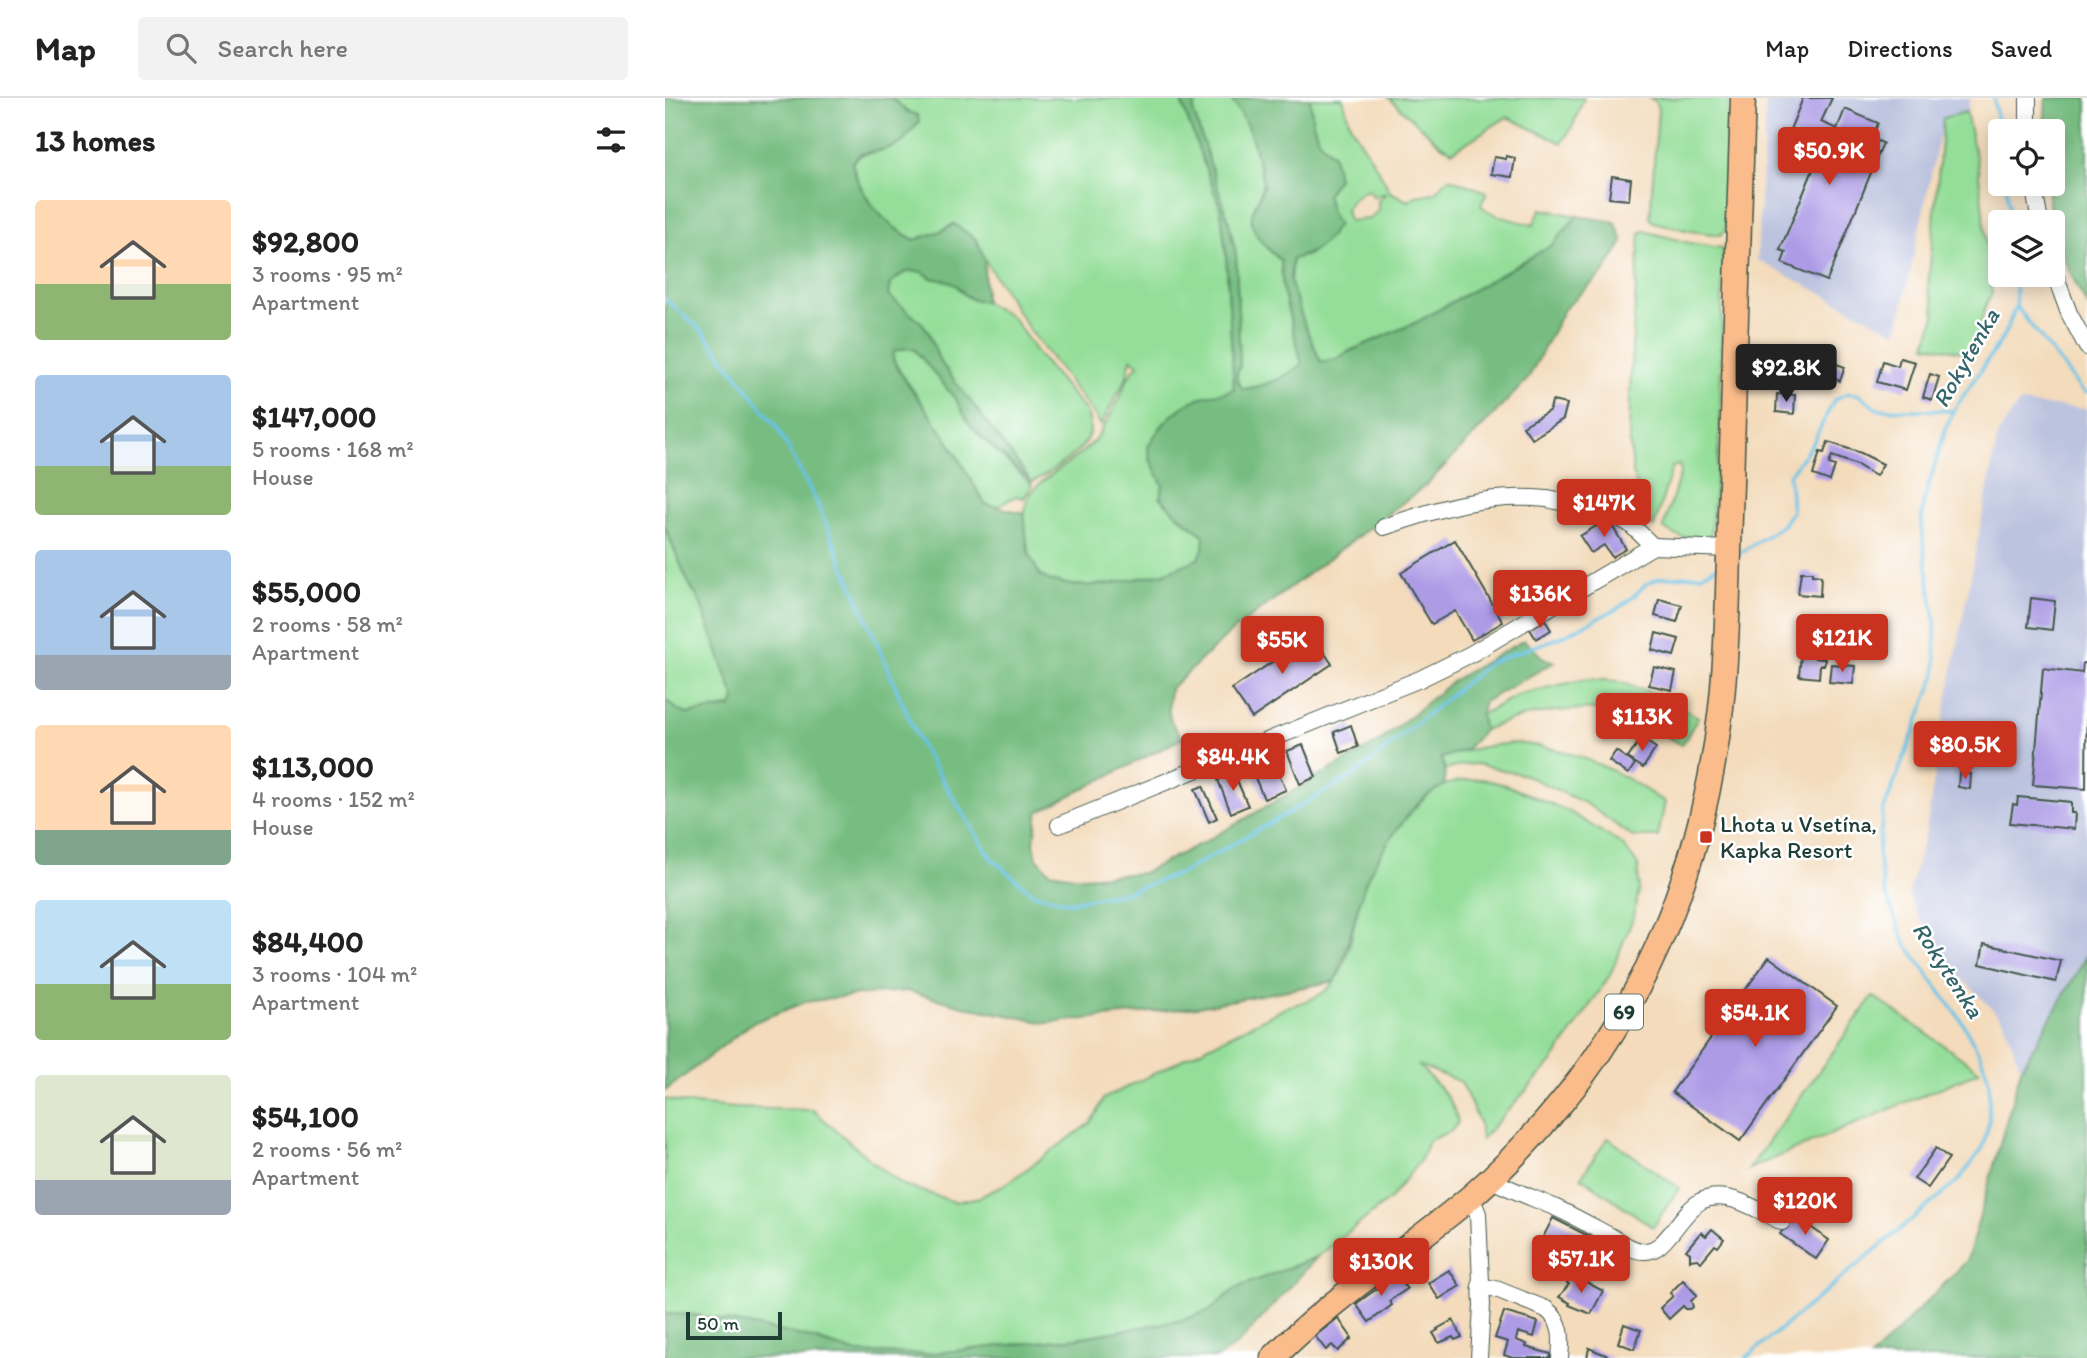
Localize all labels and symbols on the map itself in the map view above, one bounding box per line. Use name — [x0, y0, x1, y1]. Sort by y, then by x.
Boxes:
pin: $50.9K — [1772, 127, 1886, 187]
water label: Rokytenka — [1926, 303, 2006, 412]
pin: $92.8K — [1729, 344, 1843, 404]
pin: $147K — [1555, 480, 1653, 539]
pin: $136K — [1491, 570, 1589, 630]
pin: $121K — [1793, 614, 1891, 674]
pin: $55K — [1241, 616, 1323, 676]
pin: $113K — [1593, 694, 1691, 753]
pin: $80.5K — [1908, 722, 2022, 781]
pin: $84.4K — [1176, 734, 1290, 793]
place label: Lhota u Vsetína, Kapka Resort — [1720, 810, 1877, 864]
marker: Lhota u Vsetína, Kapka Resort — [1698, 829, 1714, 845]
water label: Rokytenka — [1907, 916, 1991, 1024]
pin: $54.1K — [1698, 990, 1812, 1049]
road number: 69 — [1605, 995, 1643, 1030]
pin: $120K — [1756, 1178, 1854, 1237]
pin: $57.1K — [1524, 1236, 1638, 1295]
pin: $130K — [1332, 1238, 1430, 1298]
scale bar — [686, 1309, 782, 1341]

